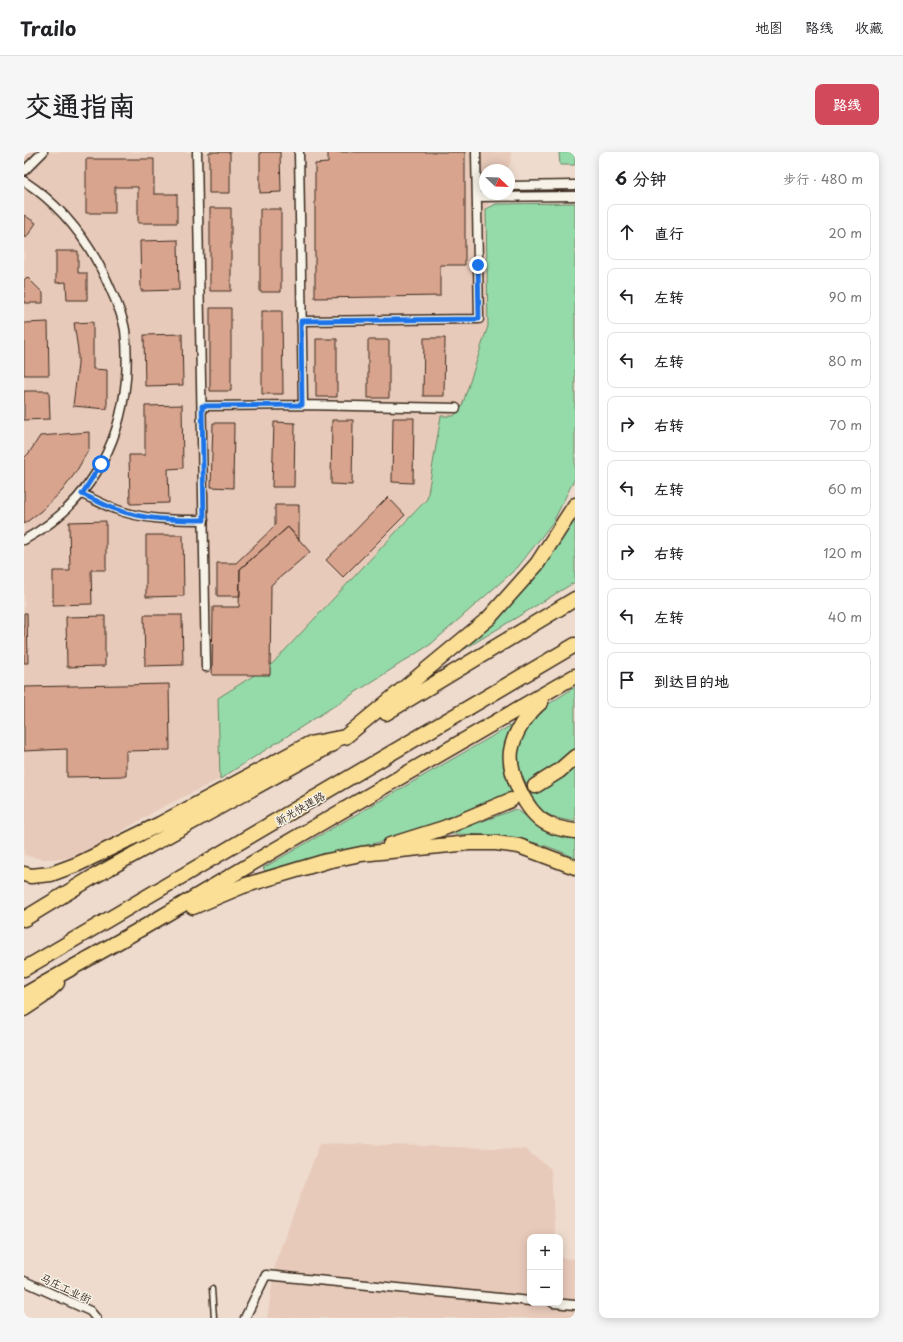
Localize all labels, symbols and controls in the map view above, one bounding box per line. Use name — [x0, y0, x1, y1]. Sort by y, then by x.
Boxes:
text: Trailo — [20, 14, 76, 42]
text: 地图 — [755, 17, 783, 38]
text: 路线 — [805, 17, 833, 38]
text: 收藏 — [855, 17, 883, 38]
text: 交通指南 — [24, 83, 136, 126]
button: 路线 — [815, 84, 879, 125]
north arrow — [479, 164, 515, 200]
text: 6 分钟 — [615, 165, 666, 191]
text: 步行 · 480 m — [783, 169, 863, 188]
icon: ahead — [616, 221, 638, 243]
text: 直行 — [654, 221, 684, 244]
text: 20 m — [828, 223, 862, 242]
route end — [469, 256, 487, 274]
icon: left — [616, 285, 638, 307]
text: 左转 — [654, 285, 684, 308]
text: 90 m — [829, 287, 862, 306]
icon: left — [616, 349, 638, 371]
text: 左转 — [654, 349, 684, 372]
text: 80 m — [828, 351, 862, 370]
icon: right — [616, 413, 638, 435]
text: 右转 — [654, 413, 684, 436]
text: 70 m — [829, 415, 862, 434]
route start — [92, 455, 110, 473]
icon: left — [616, 477, 638, 499]
text: 左转 — [654, 477, 684, 500]
text: 60 m — [828, 479, 862, 498]
icon: right — [616, 541, 638, 563]
text: 右转 — [654, 541, 684, 564]
text: 120 m — [823, 543, 862, 562]
icon: left — [616, 605, 638, 627]
text: 左转 — [654, 605, 684, 628]
text: 40 m — [828, 607, 862, 626]
icon: arrive — [616, 669, 638, 691]
text: 到达目的地 — [654, 669, 729, 692]
street label: 新光快速路 — [272, 787, 328, 829]
map controls — [527, 1234, 563, 1306]
button: + — [527, 1234, 563, 1270]
street label: 马庄工业街 — [37, 1269, 95, 1308]
button: − — [527, 1270, 563, 1306]

